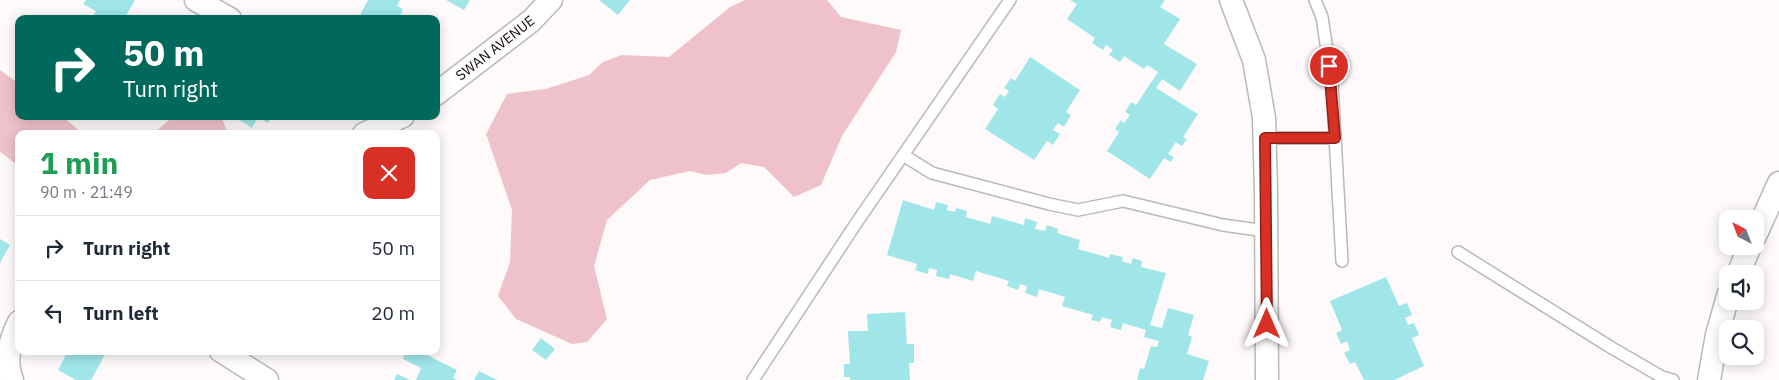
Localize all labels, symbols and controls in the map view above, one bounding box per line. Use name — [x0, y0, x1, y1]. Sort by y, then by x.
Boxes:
street label: SWAN AVENUE — [452, 12, 538, 84]
text: 50 m — [123, 30, 205, 76]
icon: right — [40, 35, 105, 100]
pin — [1308, 45, 1350, 87]
icon: arrive — [1315, 52, 1343, 80]
text: Turn right — [123, 74, 218, 103]
text: 1 min — [40, 143, 118, 182]
button: close — [363, 147, 415, 199]
text: 90 m · 21:49 — [40, 182, 133, 202]
north arrow — [1719, 210, 1764, 255]
map controls — [1719, 210, 1764, 365]
icon: right — [40, 234, 68, 262]
text: Turn right — [83, 236, 170, 260]
text: 50 m — [371, 236, 415, 260]
button: sound — [1719, 265, 1764, 310]
position arrow — [1240, 297, 1292, 349]
icon: left — [40, 299, 68, 327]
text: Turn left — [83, 301, 159, 325]
text: 20 m — [371, 301, 415, 325]
button: search — [1719, 320, 1764, 365]

